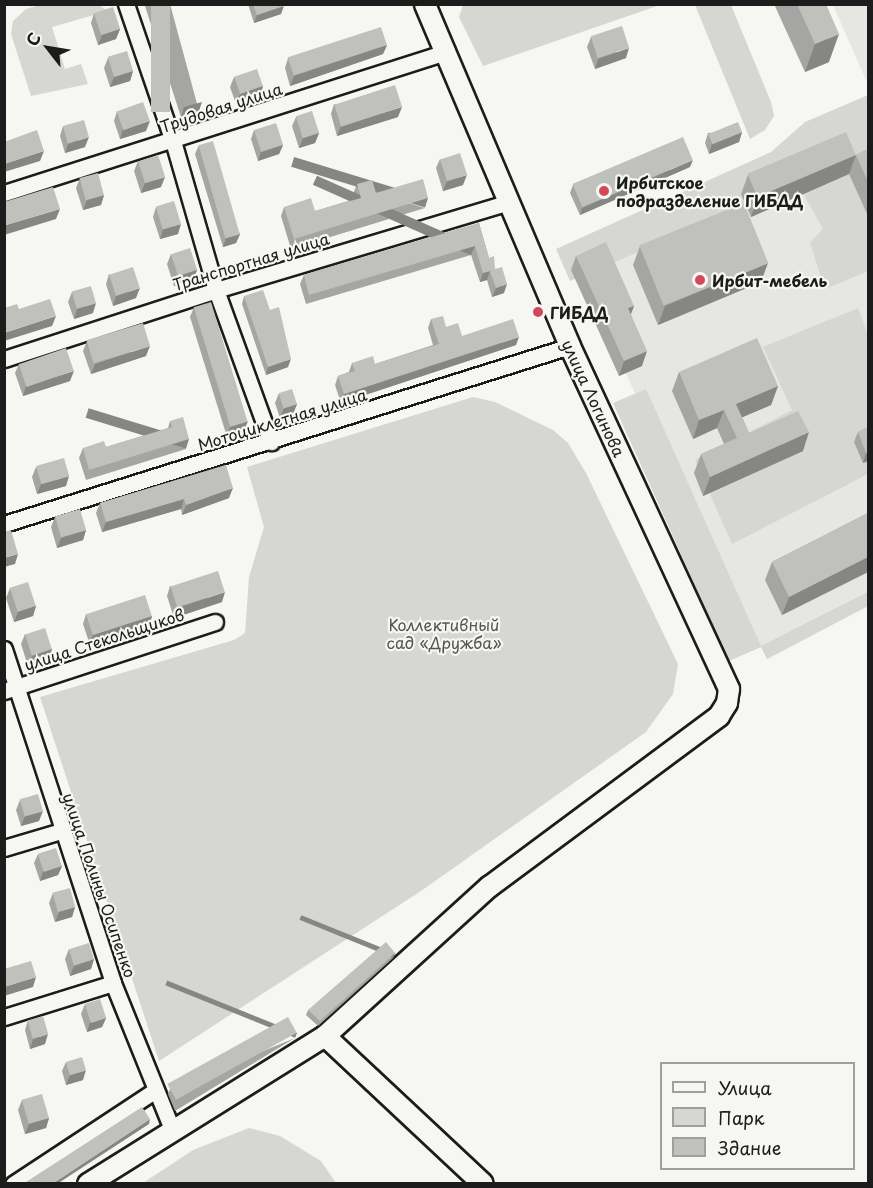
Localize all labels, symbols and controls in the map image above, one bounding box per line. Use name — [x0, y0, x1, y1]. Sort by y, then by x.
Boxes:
north arrow — [18, 18, 78, 78]
text: С — [19, 27, 46, 50]
street label: Трудовая улица — [157, 78, 285, 136]
place label: Ирбитское подразделение ГИБДД — [616, 172, 804, 210]
marker: Ирбитское подразделение ГИБДД — [597, 184, 611, 198]
street label: Транспортная улица — [170, 228, 332, 294]
place label: Ирбит-мебель — [712, 270, 827, 290]
marker: Ирбит-мебель — [693, 273, 707, 287]
place label: ГИБДД — [550, 302, 608, 322]
marker: ГИБДД — [531, 305, 545, 319]
street label: улица Логинова — [558, 336, 630, 460]
street label: Мотоциклетная улица — [195, 384, 369, 454]
street label: улица Стекольщиков — [21, 604, 187, 674]
park label: Коллективный сад «Дружба» — [386, 614, 502, 652]
street label: улица Полины Осипенко — [59, 789, 141, 981]
legend — [660, 1062, 855, 1170]
text: Улица — [718, 1074, 772, 1101]
text: Парк — [718, 1104, 764, 1131]
text: Здание — [718, 1134, 781, 1161]

